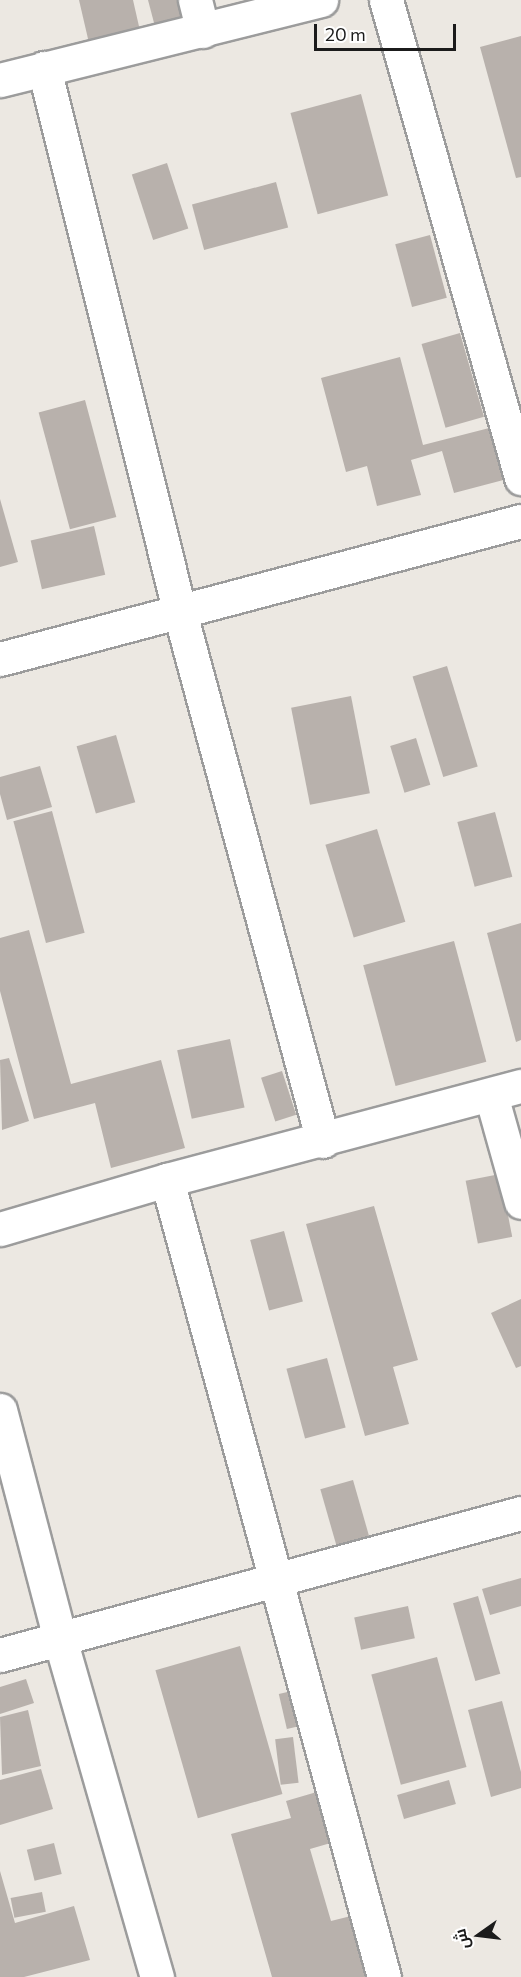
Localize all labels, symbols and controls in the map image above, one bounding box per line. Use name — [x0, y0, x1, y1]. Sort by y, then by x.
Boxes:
scale bar — [317, 12, 460, 50]
text: 20 m — [325, 23, 366, 45]
north arrow — [449, 1905, 509, 1965]
text: ش — [449, 1927, 473, 1952]

